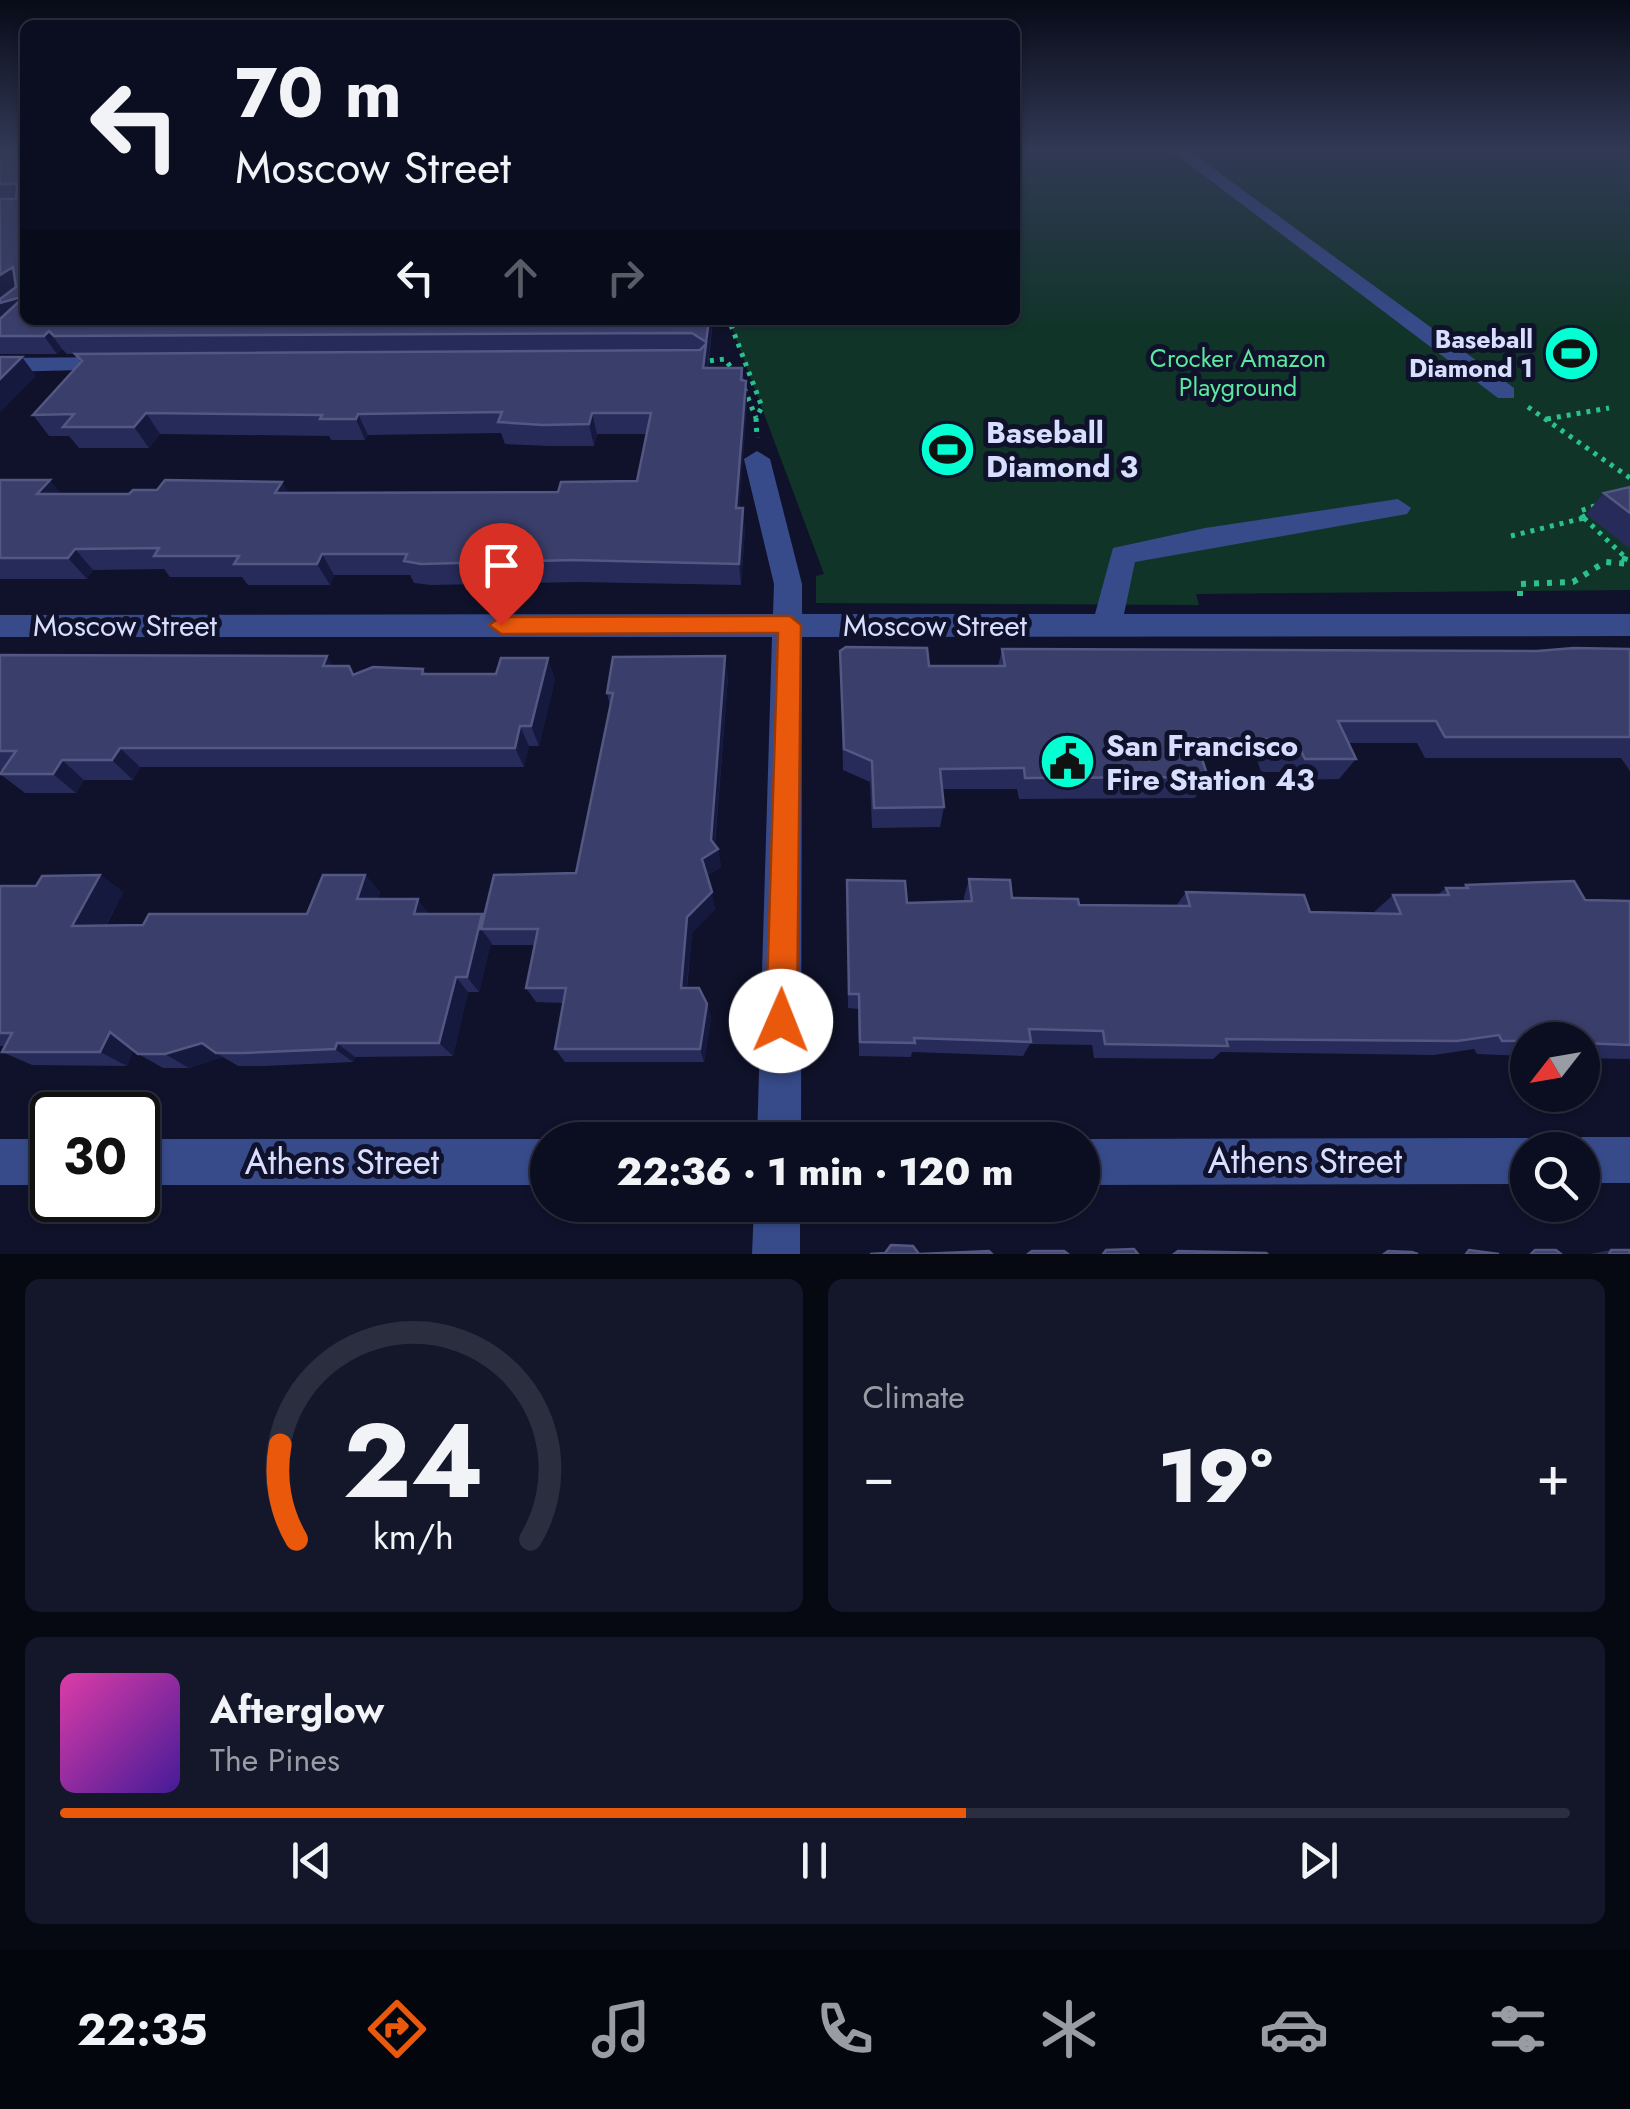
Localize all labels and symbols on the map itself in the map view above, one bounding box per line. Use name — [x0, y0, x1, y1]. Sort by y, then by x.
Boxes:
place label: Baseball Diamond 1 — [1409, 321, 1533, 386]
sports icon: Baseball Diamond 1 — [1542, 323, 1602, 383]
park label: Crocker Amazon Playground — [1150, 340, 1326, 405]
place label: Baseball Diamond 3 — [986, 411, 1138, 488]
sports icon: Baseball Diamond 3 — [917, 419, 977, 479]
pin — [459, 523, 544, 626]
street label: Moscow Street — [33, 604, 218, 647]
street label: Moscow Street — [843, 604, 1028, 647]
place label: San Francisco Fire Station 43 — [1106, 724, 1315, 801]
public building icon: San Francisco Fire Station 43 — [1037, 732, 1097, 792]
position arrow — [729, 969, 833, 1073]
north arrow — [1510, 1022, 1600, 1112]
speed limit sign: 30 — [30, 1092, 160, 1222]
street label: Athens Street — [1208, 1136, 1403, 1186]
street label: Athens Street — [245, 1137, 440, 1187]

